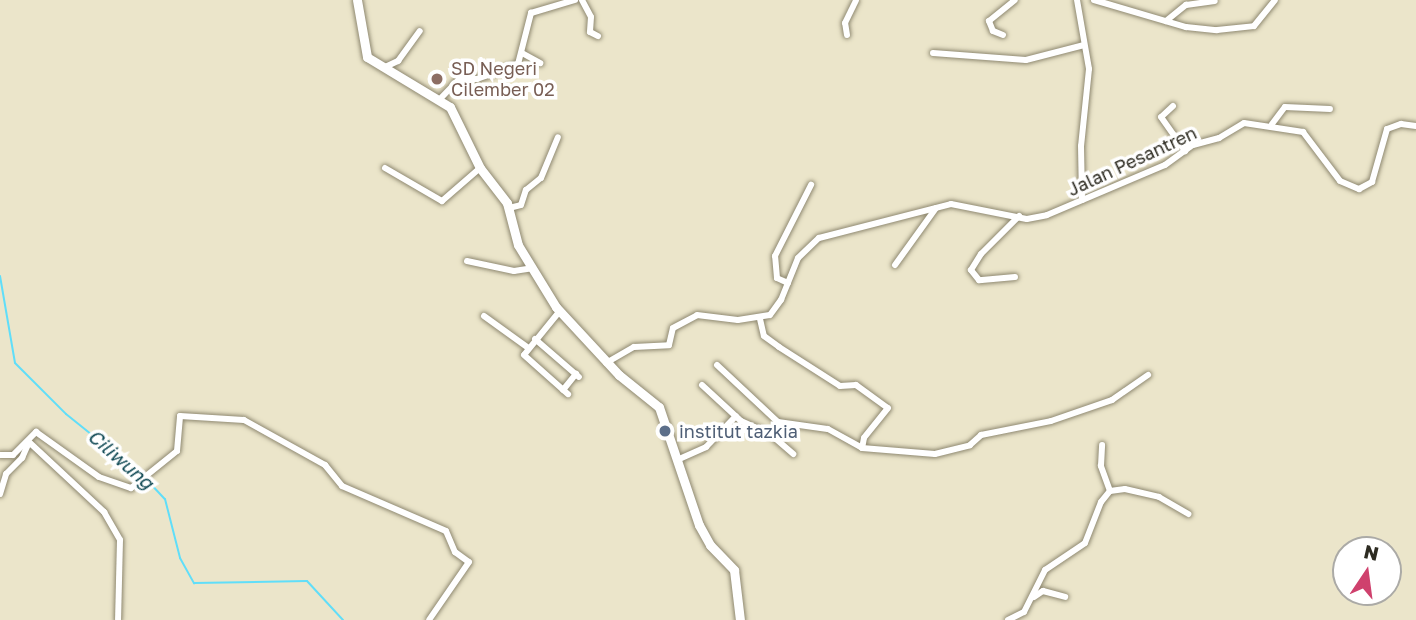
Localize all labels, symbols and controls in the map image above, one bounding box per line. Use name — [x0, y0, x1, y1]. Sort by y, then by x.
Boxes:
place label: SD Negeri Cilember 02 — [451, 58, 555, 100]
marker: SD Negeri Cilember 02 — [429, 71, 445, 87]
street label: Jalan Pesantren — [1064, 122, 1200, 200]
place label: institut tazkia — [679, 420, 798, 442]
marker: institut tazkia — [657, 423, 673, 439]
water label: Ciliwung — [84, 424, 158, 494]
north arrow — [1332, 536, 1402, 606]
text: N — [1362, 539, 1381, 565]

